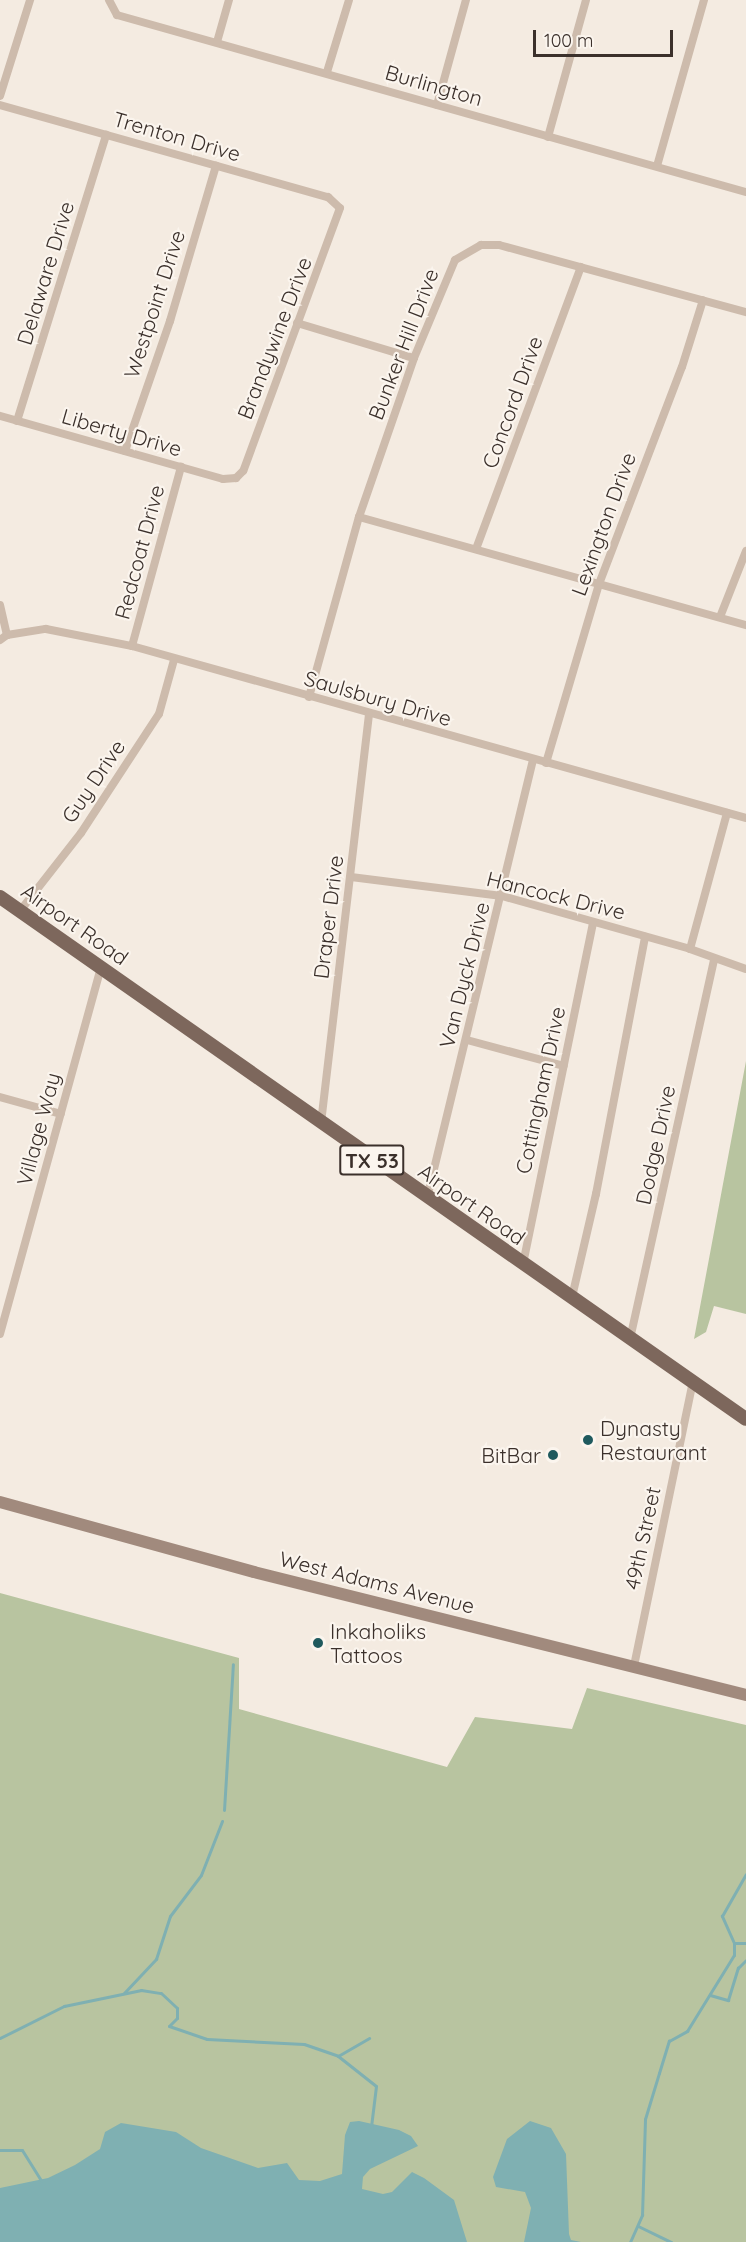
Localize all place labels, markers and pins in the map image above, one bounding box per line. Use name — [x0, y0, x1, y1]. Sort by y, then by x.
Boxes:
place label: Dynasty Restaurant — [600, 1415, 707, 1465]
marker: Dynasty Restaurant — [581, 1433, 595, 1447]
place label: BitBar — [481, 1442, 541, 1468]
marker: BitBar — [546, 1448, 560, 1462]
place label: Inkaholiks Tattoos — [330, 1618, 426, 1668]
marker: Inkaholiks Tattoos — [311, 1636, 325, 1650]

